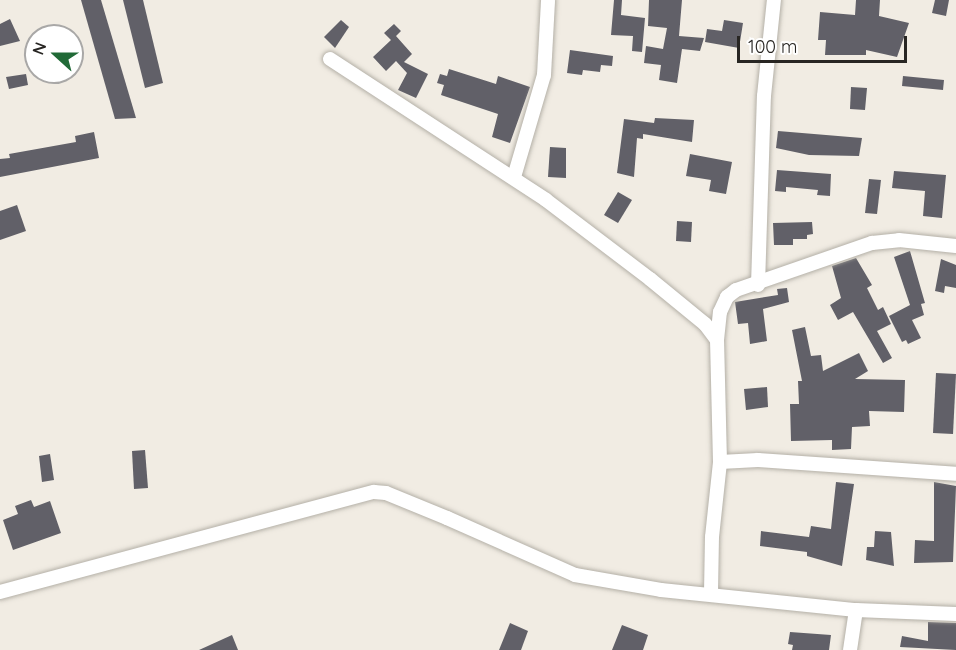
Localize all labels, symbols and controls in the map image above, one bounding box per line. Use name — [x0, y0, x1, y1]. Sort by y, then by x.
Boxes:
north arrow — [24, 24, 84, 84]
scale bar — [740, 24, 910, 62]
text: 100 m — [748, 35, 797, 58]
text: N — [28, 39, 51, 57]

